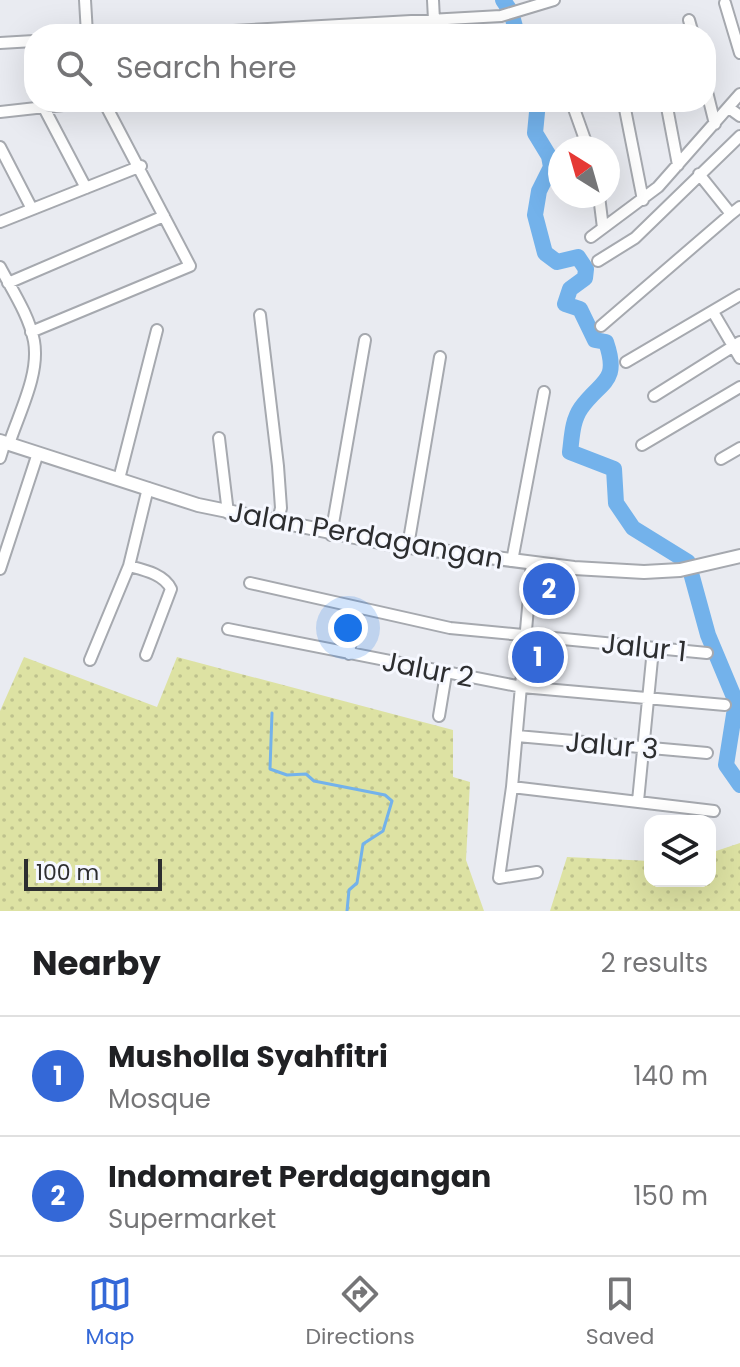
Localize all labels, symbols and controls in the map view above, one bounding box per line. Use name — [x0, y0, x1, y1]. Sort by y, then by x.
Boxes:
search box — [24, 24, 716, 112]
icon: search — [52, 46, 96, 90]
text: Search here — [116, 46, 297, 89]
north arrow — [548, 136, 620, 208]
street label: Jalan Perdagangan — [225, 492, 506, 579]
pin: 2 — [523, 559, 575, 619]
your location — [328, 608, 368, 648]
street label: Jalur 1 — [599, 624, 688, 671]
pin: 1 — [512, 627, 564, 687]
street label: Jalur 2 — [379, 642, 477, 697]
street label: Jalur 3 — [564, 722, 660, 769]
map controls — [644, 815, 716, 887]
button: layers — [644, 815, 716, 887]
scale bar — [24, 855, 162, 891]
text: 100 m — [36, 857, 99, 888]
text: Nearby — [32, 939, 161, 987]
text: 2 results — [601, 945, 708, 981]
text: Musholla Syahfitri — [108, 1035, 388, 1078]
text: 1 — [53, 1058, 63, 1094]
text: 140 m — [633, 1058, 708, 1094]
text: Mosque — [108, 1081, 211, 1117]
text: Indomaret Perdagangan — [108, 1155, 491, 1198]
text: 2 — [51, 1178, 65, 1214]
text: 150 m — [633, 1178, 708, 1214]
text: Supermarket — [108, 1201, 276, 1237]
tab: Map — [86, 1272, 134, 1353]
tab: Directions — [305, 1272, 415, 1353]
tab: Saved — [586, 1272, 654, 1353]

